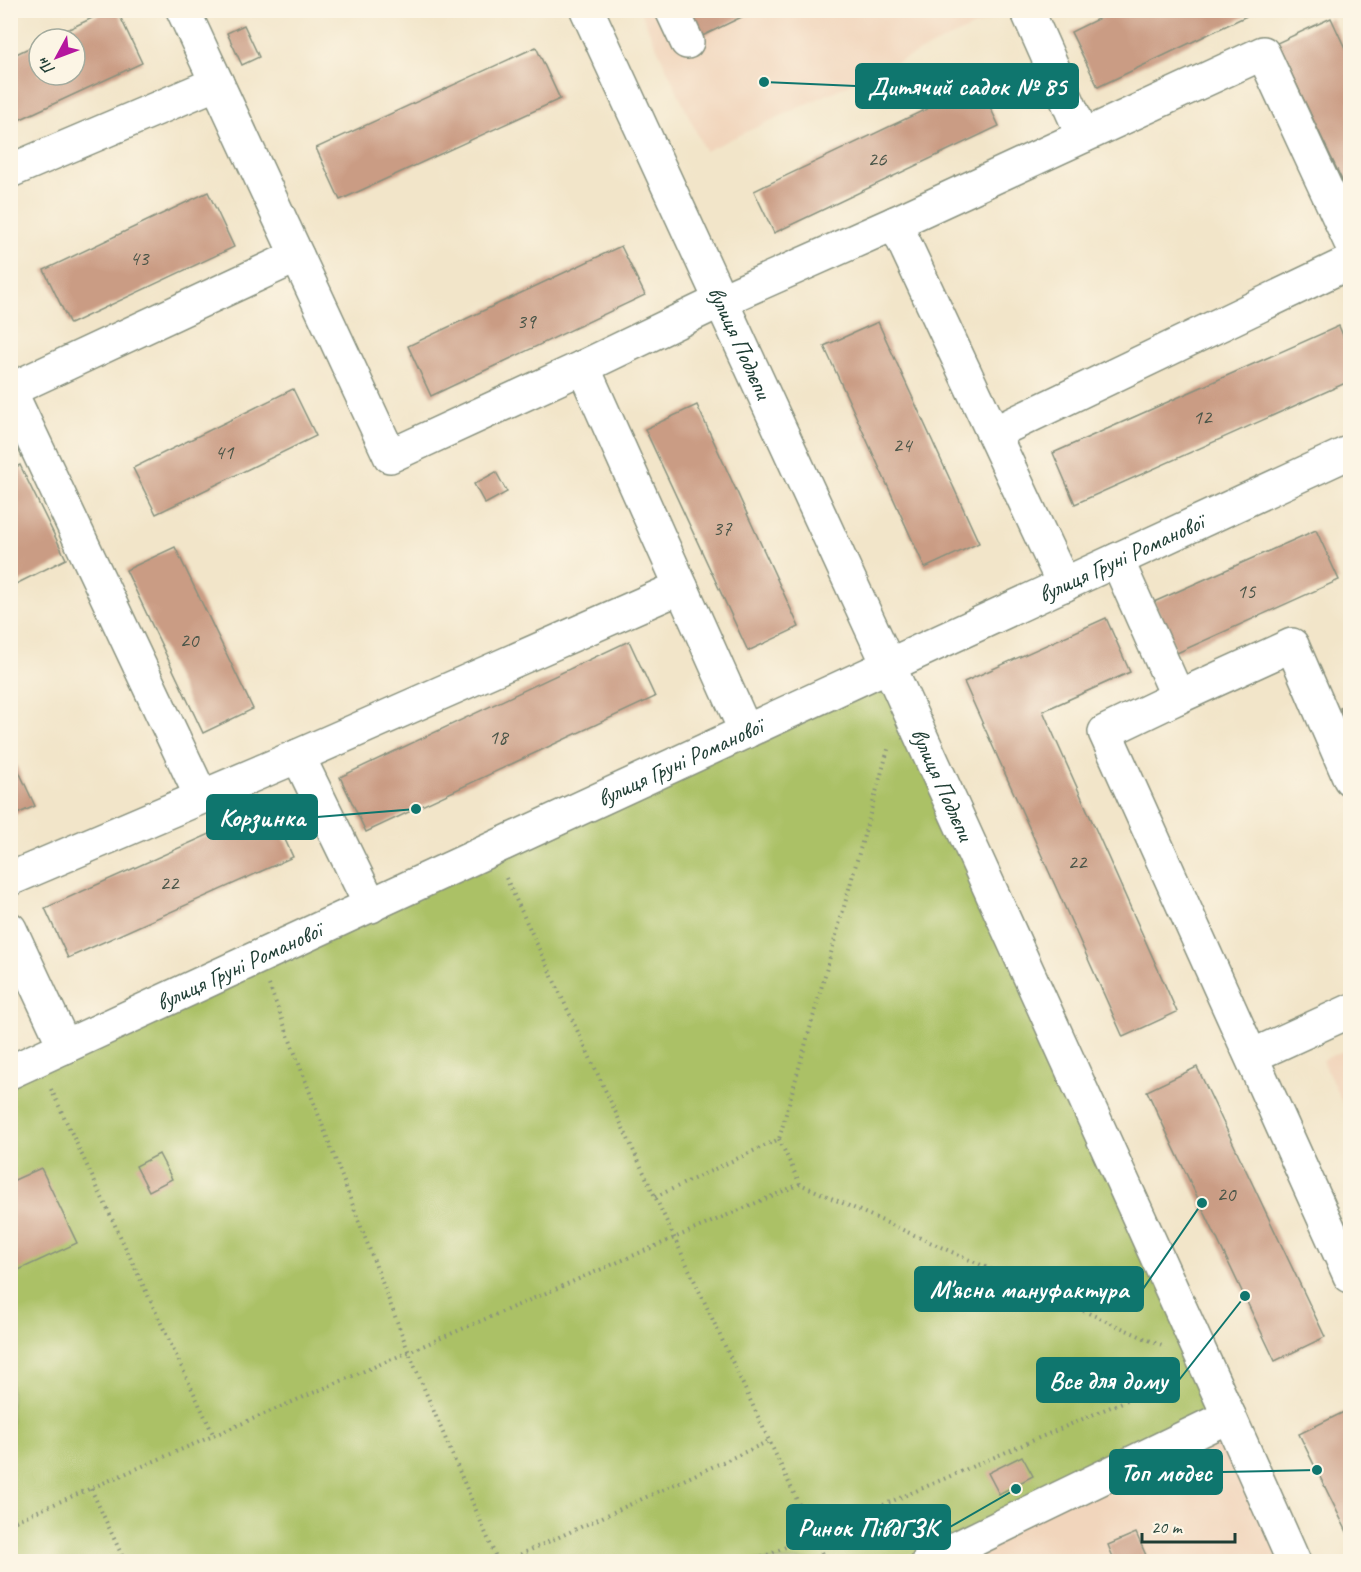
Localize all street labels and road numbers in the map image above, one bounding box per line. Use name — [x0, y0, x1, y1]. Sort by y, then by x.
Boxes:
street label: вулиця Подлєпи — [701, 281, 780, 405]
street label: вулиця Груні Романової — [1033, 505, 1212, 609]
street label: вулиця Груні Романової — [592, 709, 771, 813]
street label: вулиця Подлєпи — [904, 723, 982, 847]
street label: вулиця Груні Романової — [151, 913, 330, 1017]

